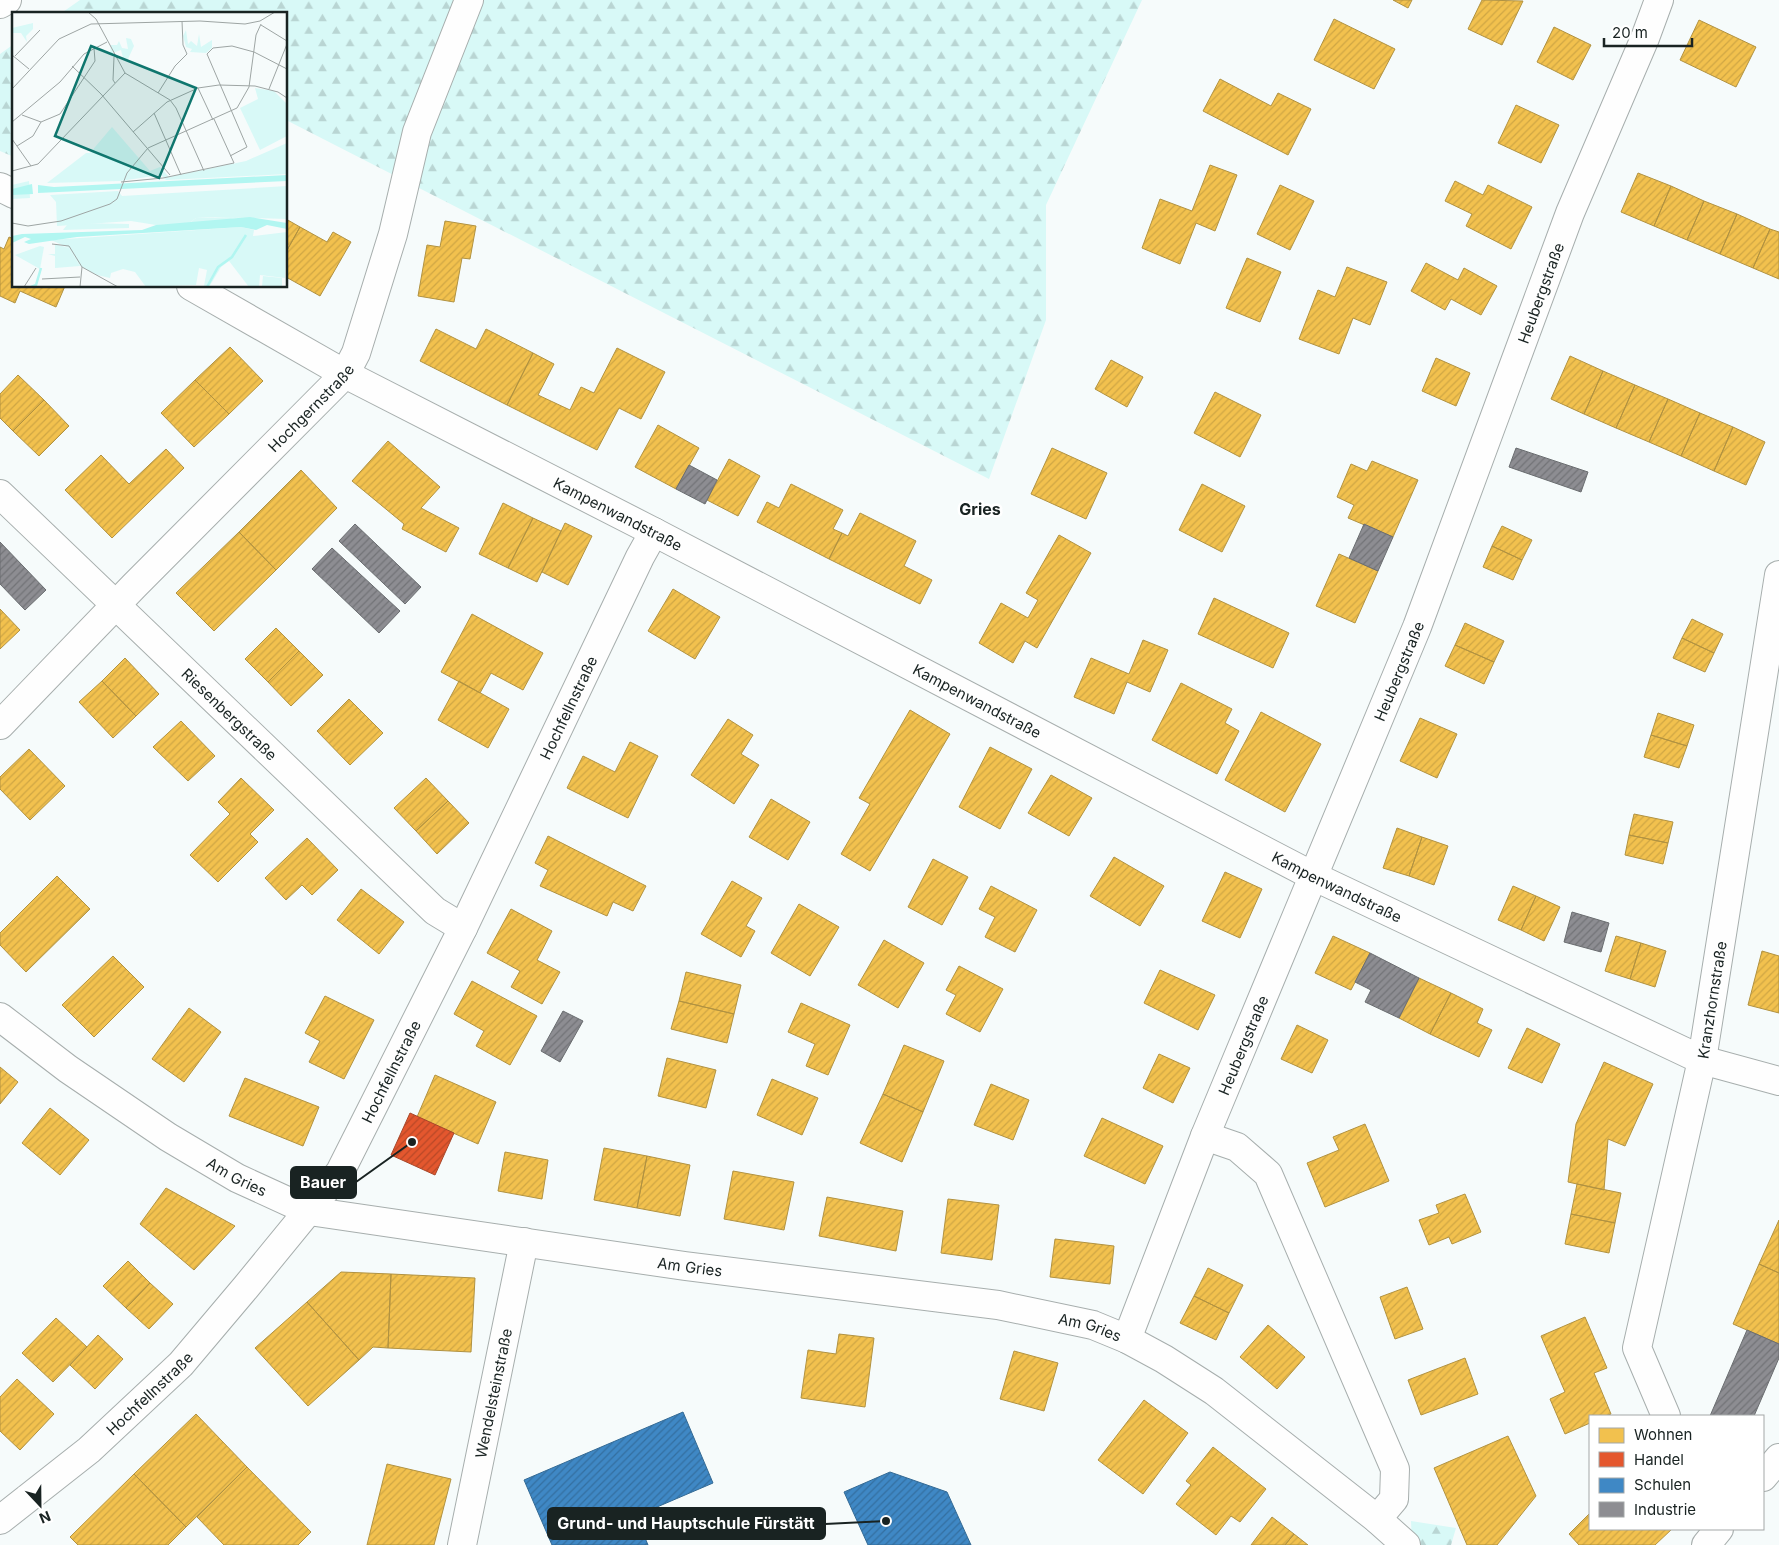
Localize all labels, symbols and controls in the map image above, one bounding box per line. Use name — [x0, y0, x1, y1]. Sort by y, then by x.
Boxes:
inset map — [12, 12, 288, 288]
scale bar — [1604, 15, 1692, 47]
text: 20 m — [1612, 23, 1648, 42]
street label: Heubergstraße — [1513, 240, 1568, 346]
street label: Hochgernstraße — [264, 361, 358, 456]
street label: Kampenwandstraße — [550, 473, 686, 555]
district label: Gries — [959, 499, 1001, 519]
street label: Heubergstraße — [1369, 619, 1428, 724]
street label: Hochfellnstraße — [535, 653, 601, 762]
street label: Kampenwandstraße — [910, 659, 1045, 742]
street label: Riesenbergstraße — [178, 664, 281, 764]
street label: Kampenwandstraße — [1269, 847, 1405, 926]
street label: Kranzhornstraße — [1693, 940, 1730, 1060]
street label: Heubergstraße — [1214, 992, 1272, 1098]
street label: Hochfellnstraße — [357, 1017, 424, 1126]
street label: Am Gries — [203, 1153, 270, 1200]
callout: Bauer — [291, 1167, 356, 1198]
text: Bauer — [300, 1172, 346, 1192]
street label: Am Gries — [656, 1253, 724, 1280]
street label: Am Gries — [1057, 1308, 1124, 1345]
street label: Wendelsteinstraße — [471, 1327, 516, 1460]
street label: Hochfellnstraße — [102, 1348, 197, 1439]
legend — [1589, 1415, 1764, 1530]
text: Wohnen — [1634, 1425, 1692, 1444]
text: Handel — [1634, 1450, 1684, 1469]
text: Schulen — [1634, 1475, 1691, 1494]
north arrow — [15, 1480, 65, 1530]
text: Industrie — [1634, 1500, 1696, 1519]
text: N — [37, 1508, 53, 1527]
callout: Grund- und Hauptschule Fürstätt — [548, 1508, 825, 1539]
text: Grund- und Hauptschule Fürstätt — [557, 1513, 815, 1533]

